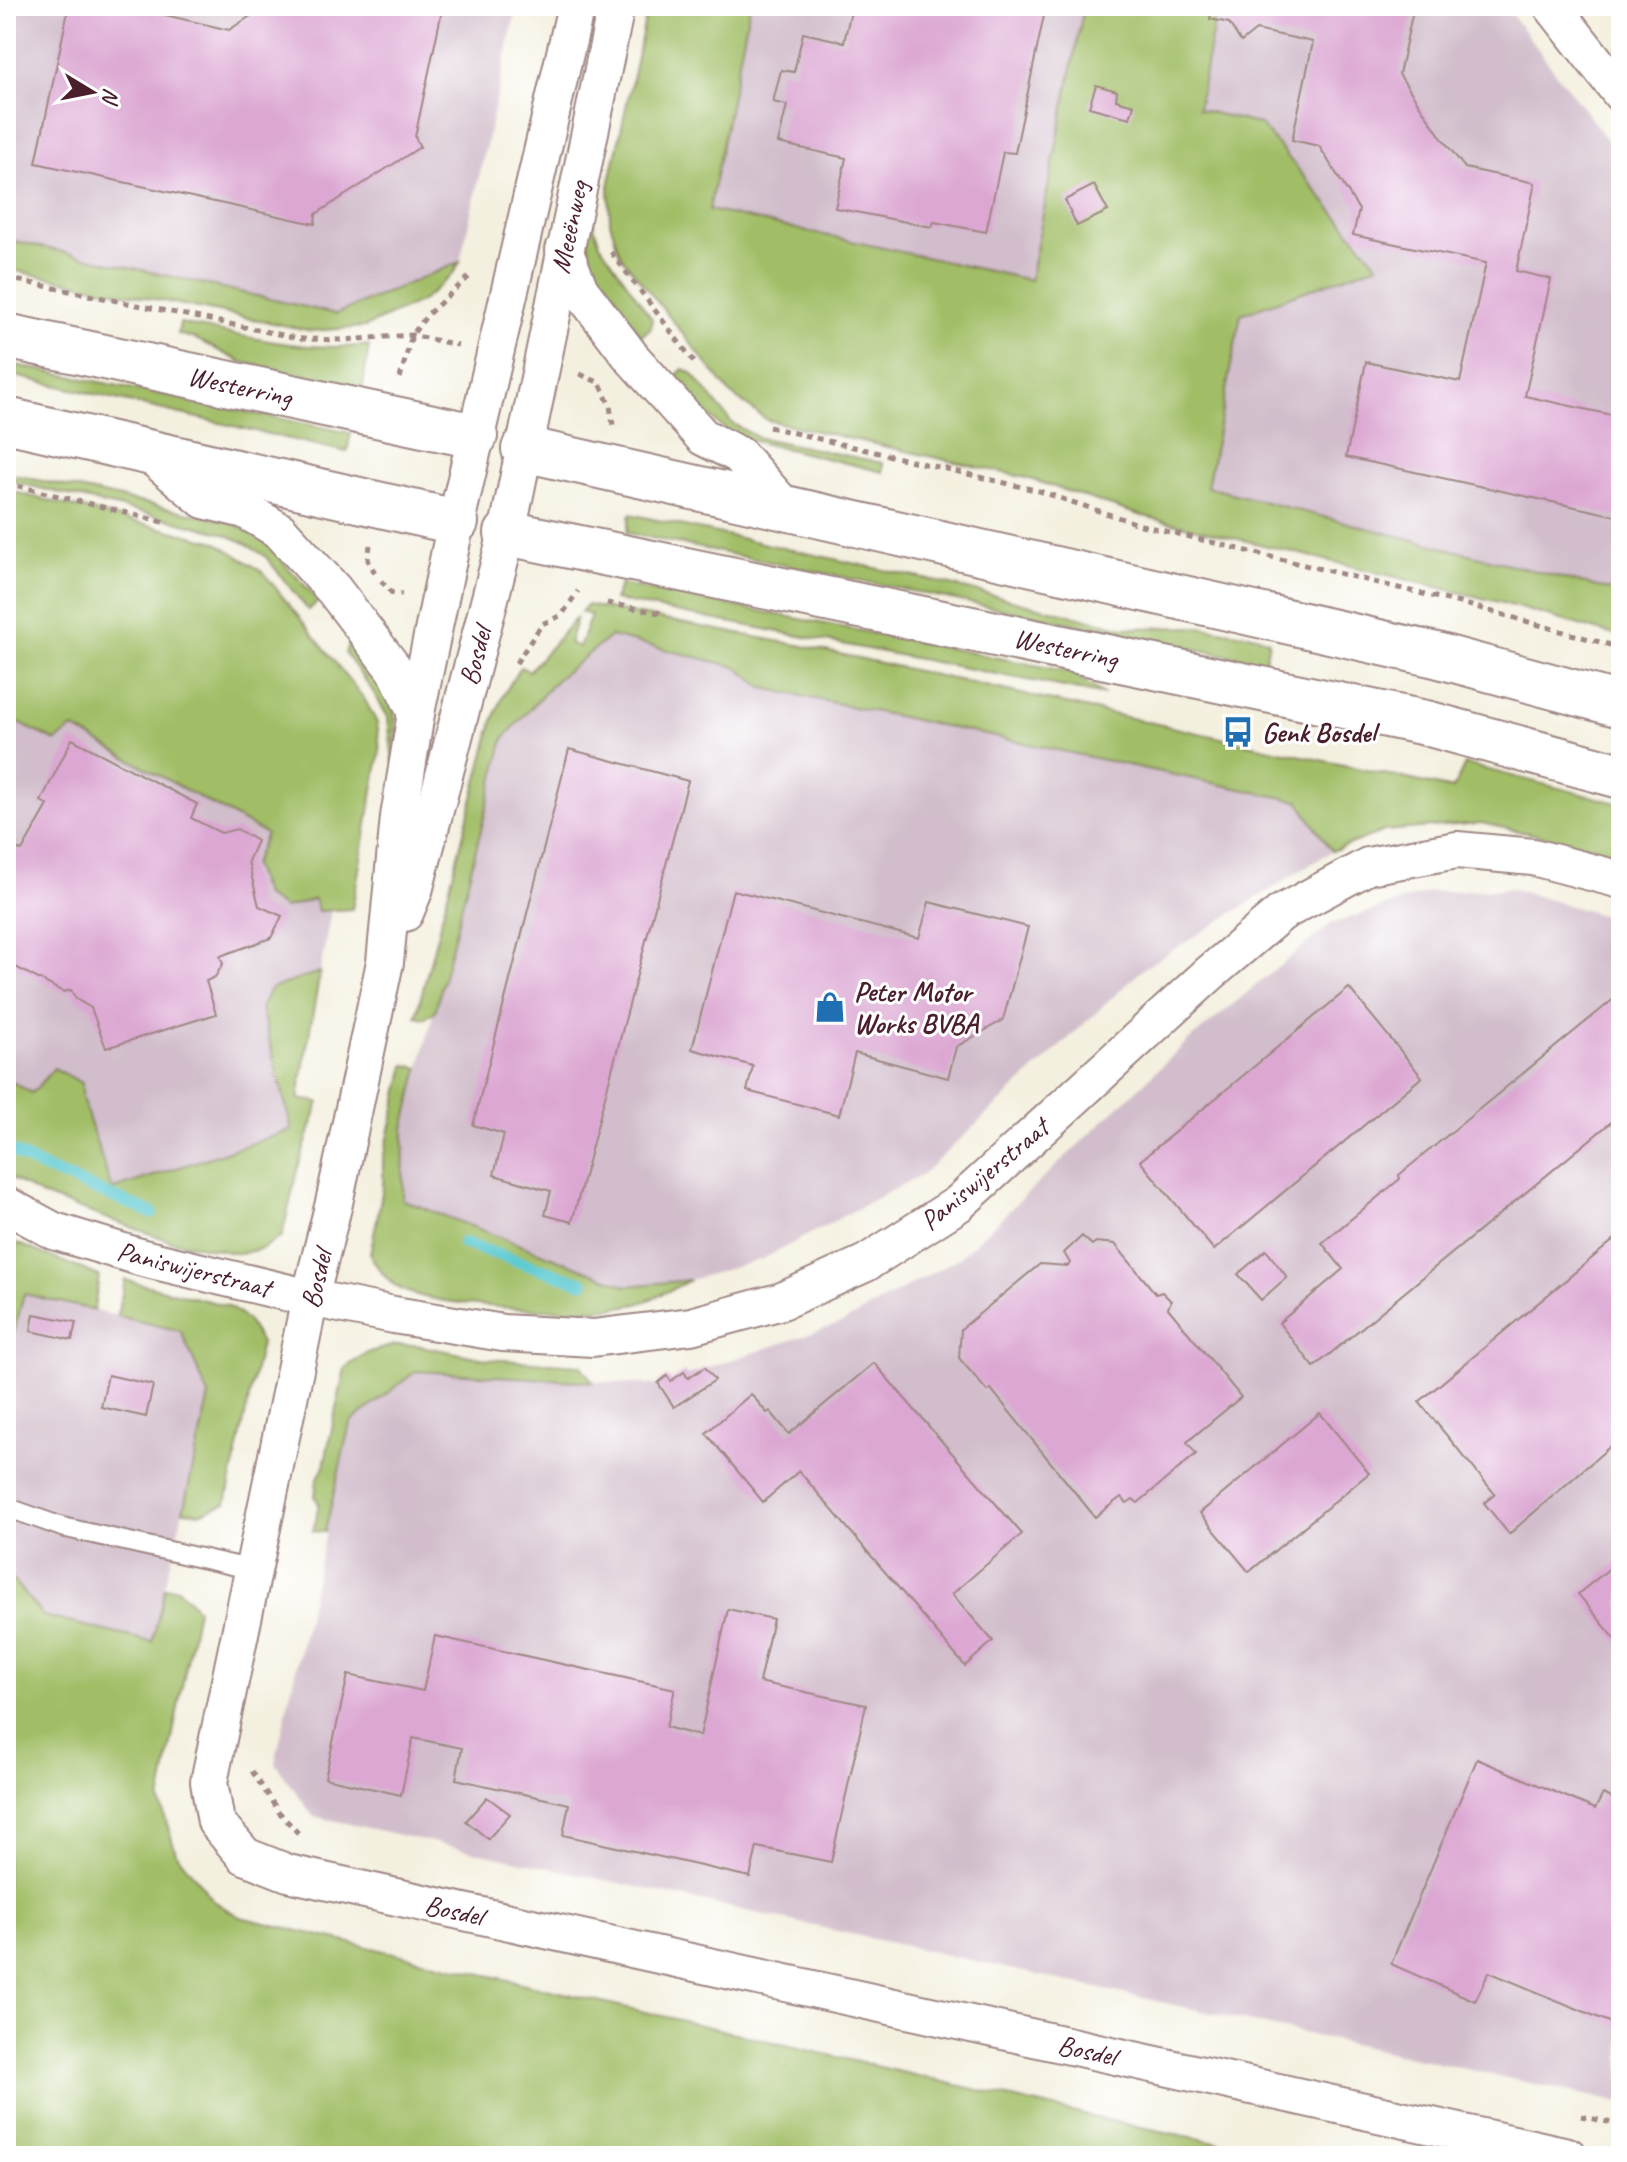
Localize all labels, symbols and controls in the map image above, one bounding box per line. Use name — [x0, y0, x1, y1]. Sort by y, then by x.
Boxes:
north arrow — [52, 52, 132, 132]
text: N — [95, 86, 126, 108]
street label: Meeënweg — [542, 176, 596, 276]
street label: Westerring — [185, 358, 297, 415]
street label: Bosdel — [451, 618, 500, 689]
street label: Westerring — [1011, 620, 1123, 677]
bus stop icon: Genk Bosdel — [1221, 715, 1255, 749]
place label: Genk Bosdel — [1262, 715, 1380, 750]
place label: Peter Motor Works BVBA — [854, 974, 980, 1041]
shop icon: Peter Motor Works BVBA — [813, 990, 847, 1024]
street label: Paniswijerstraat — [913, 1108, 1058, 1238]
street label: Paniswijerstraat — [114, 1233, 278, 1306]
street label: Bosdel — [292, 1241, 341, 1312]
street label: Bosdel — [422, 1887, 492, 1934]
street label: Bosdel — [1055, 2027, 1125, 2074]

